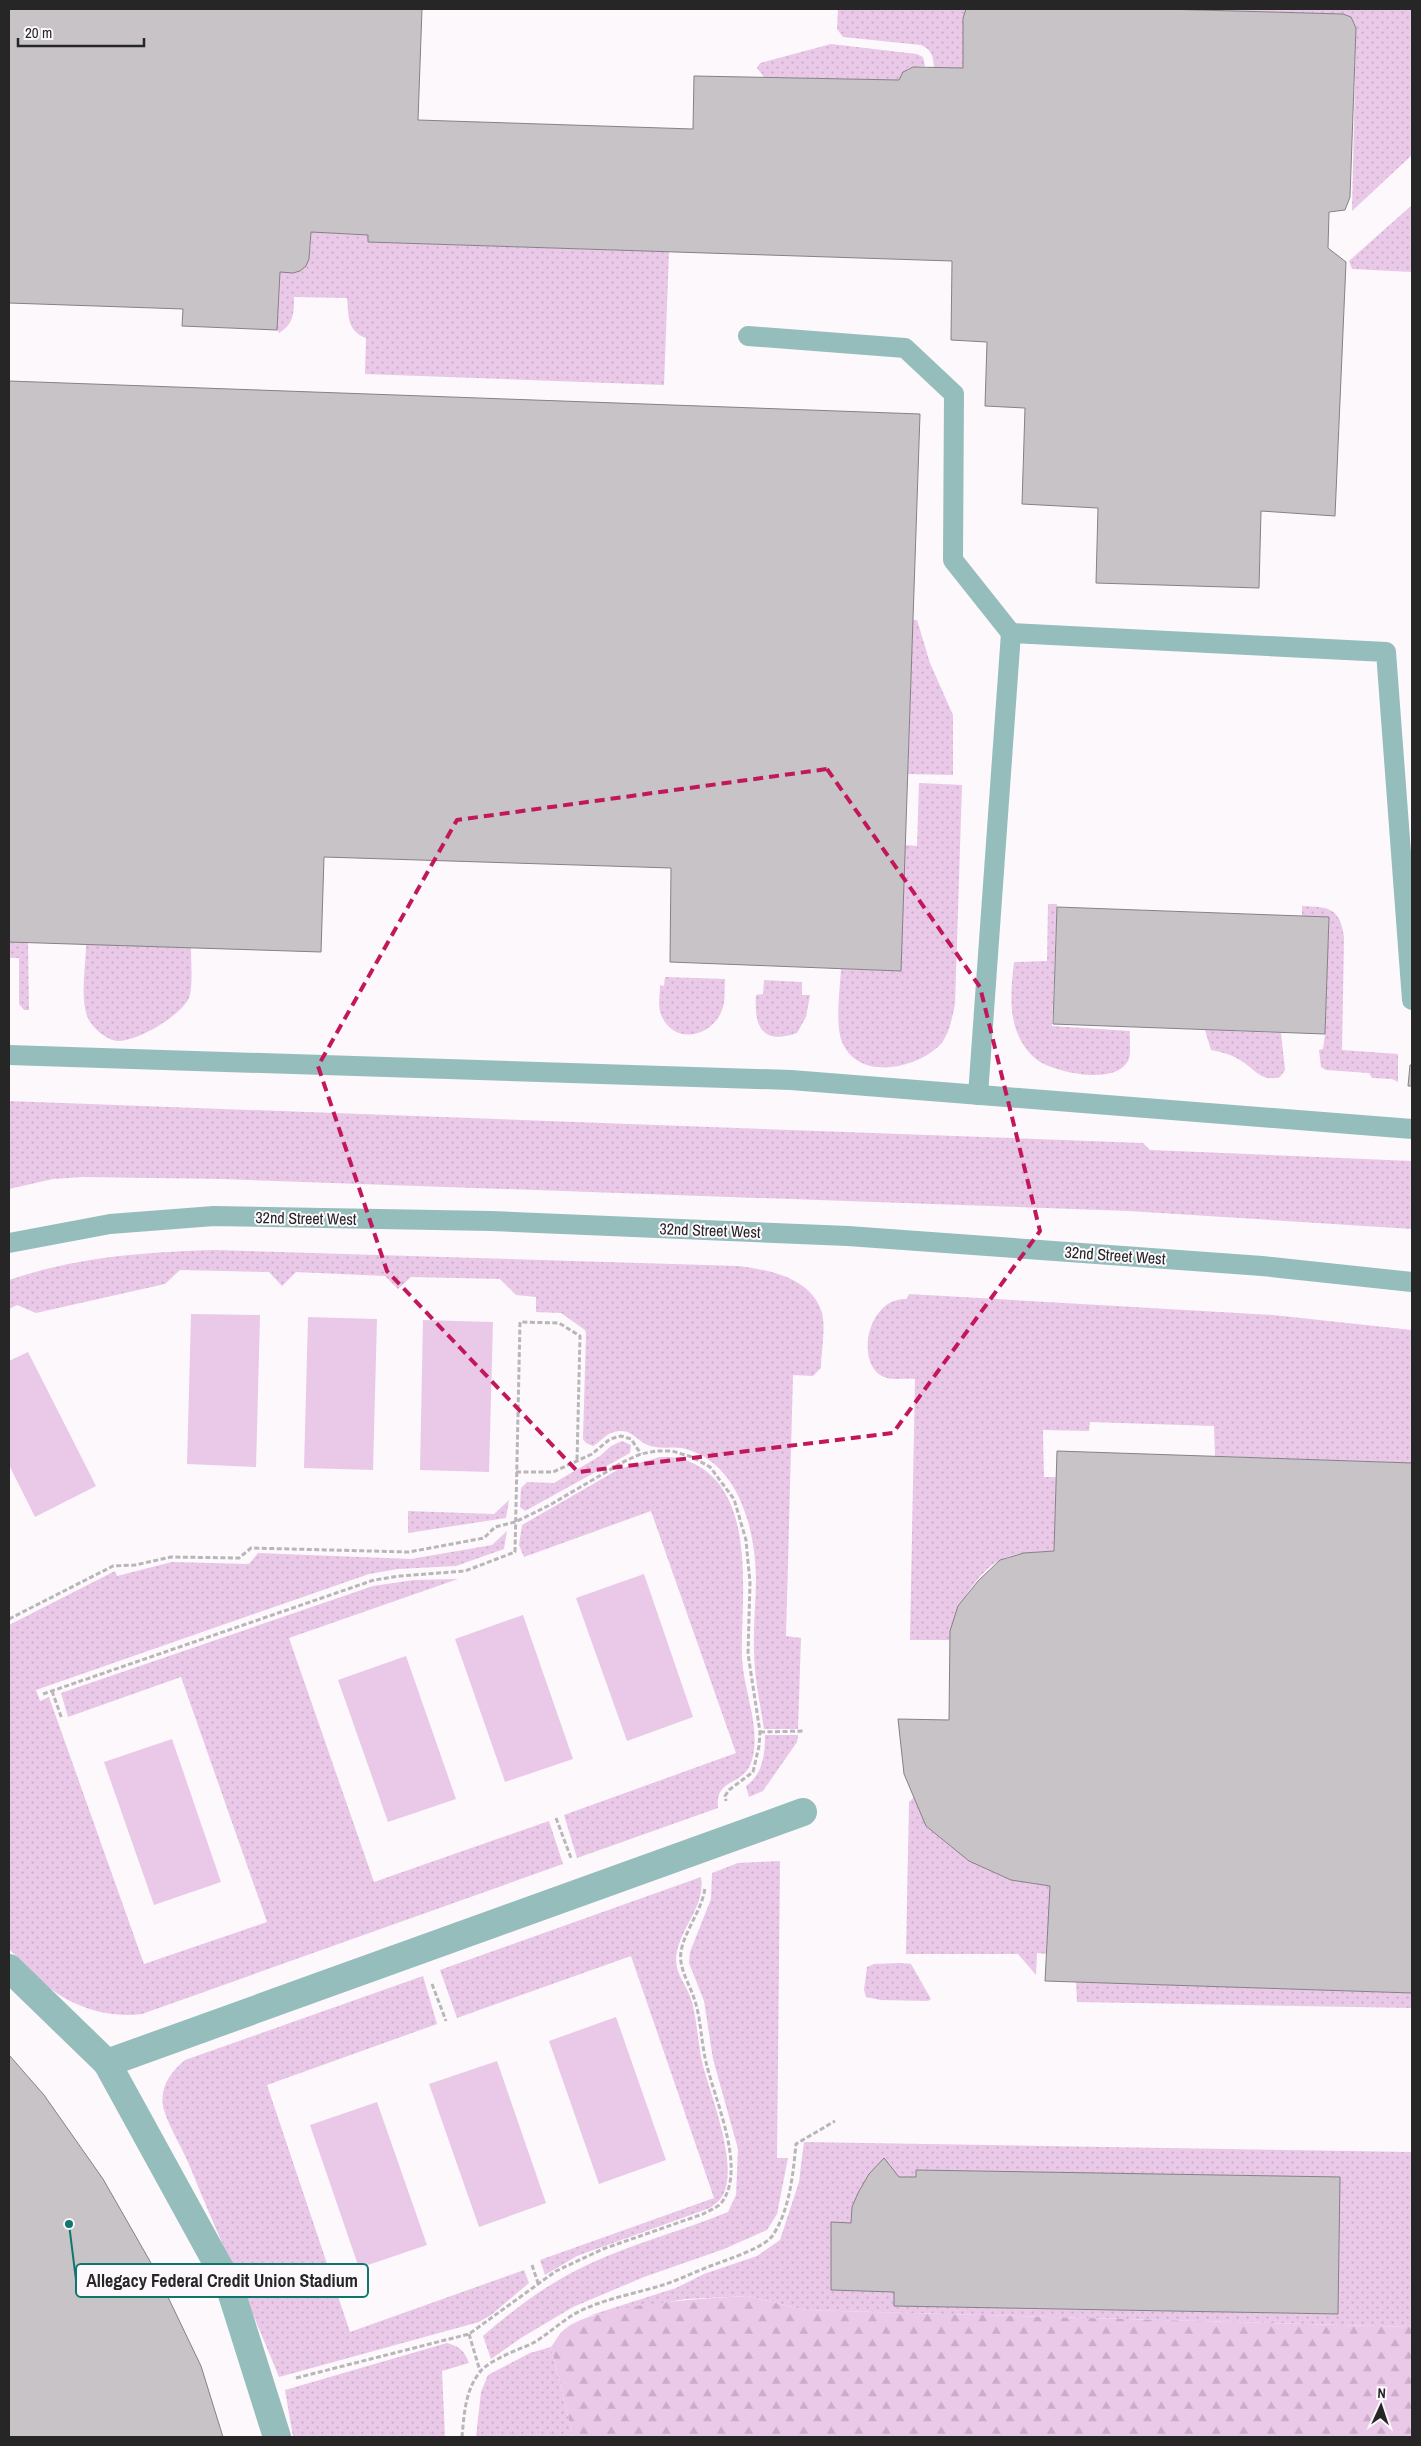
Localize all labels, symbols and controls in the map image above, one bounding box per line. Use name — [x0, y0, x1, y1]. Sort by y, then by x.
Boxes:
scale bar — [18, 15, 144, 47]
text: 20 m — [25, 22, 52, 43]
street label: 32nd Street West — [255, 1206, 357, 1230]
street label: 32nd Street West — [659, 1217, 761, 1243]
street label: 32nd Street West — [1064, 1240, 1167, 1270]
callout: Allegacy Federal Credit Union Stadium — [76, 2264, 368, 2297]
text: Allegacy Federal Credit Union Stadium — [86, 2268, 358, 2293]
north arrow — [1356, 2381, 1406, 2431]
text: N — [1377, 2384, 1386, 2402]

